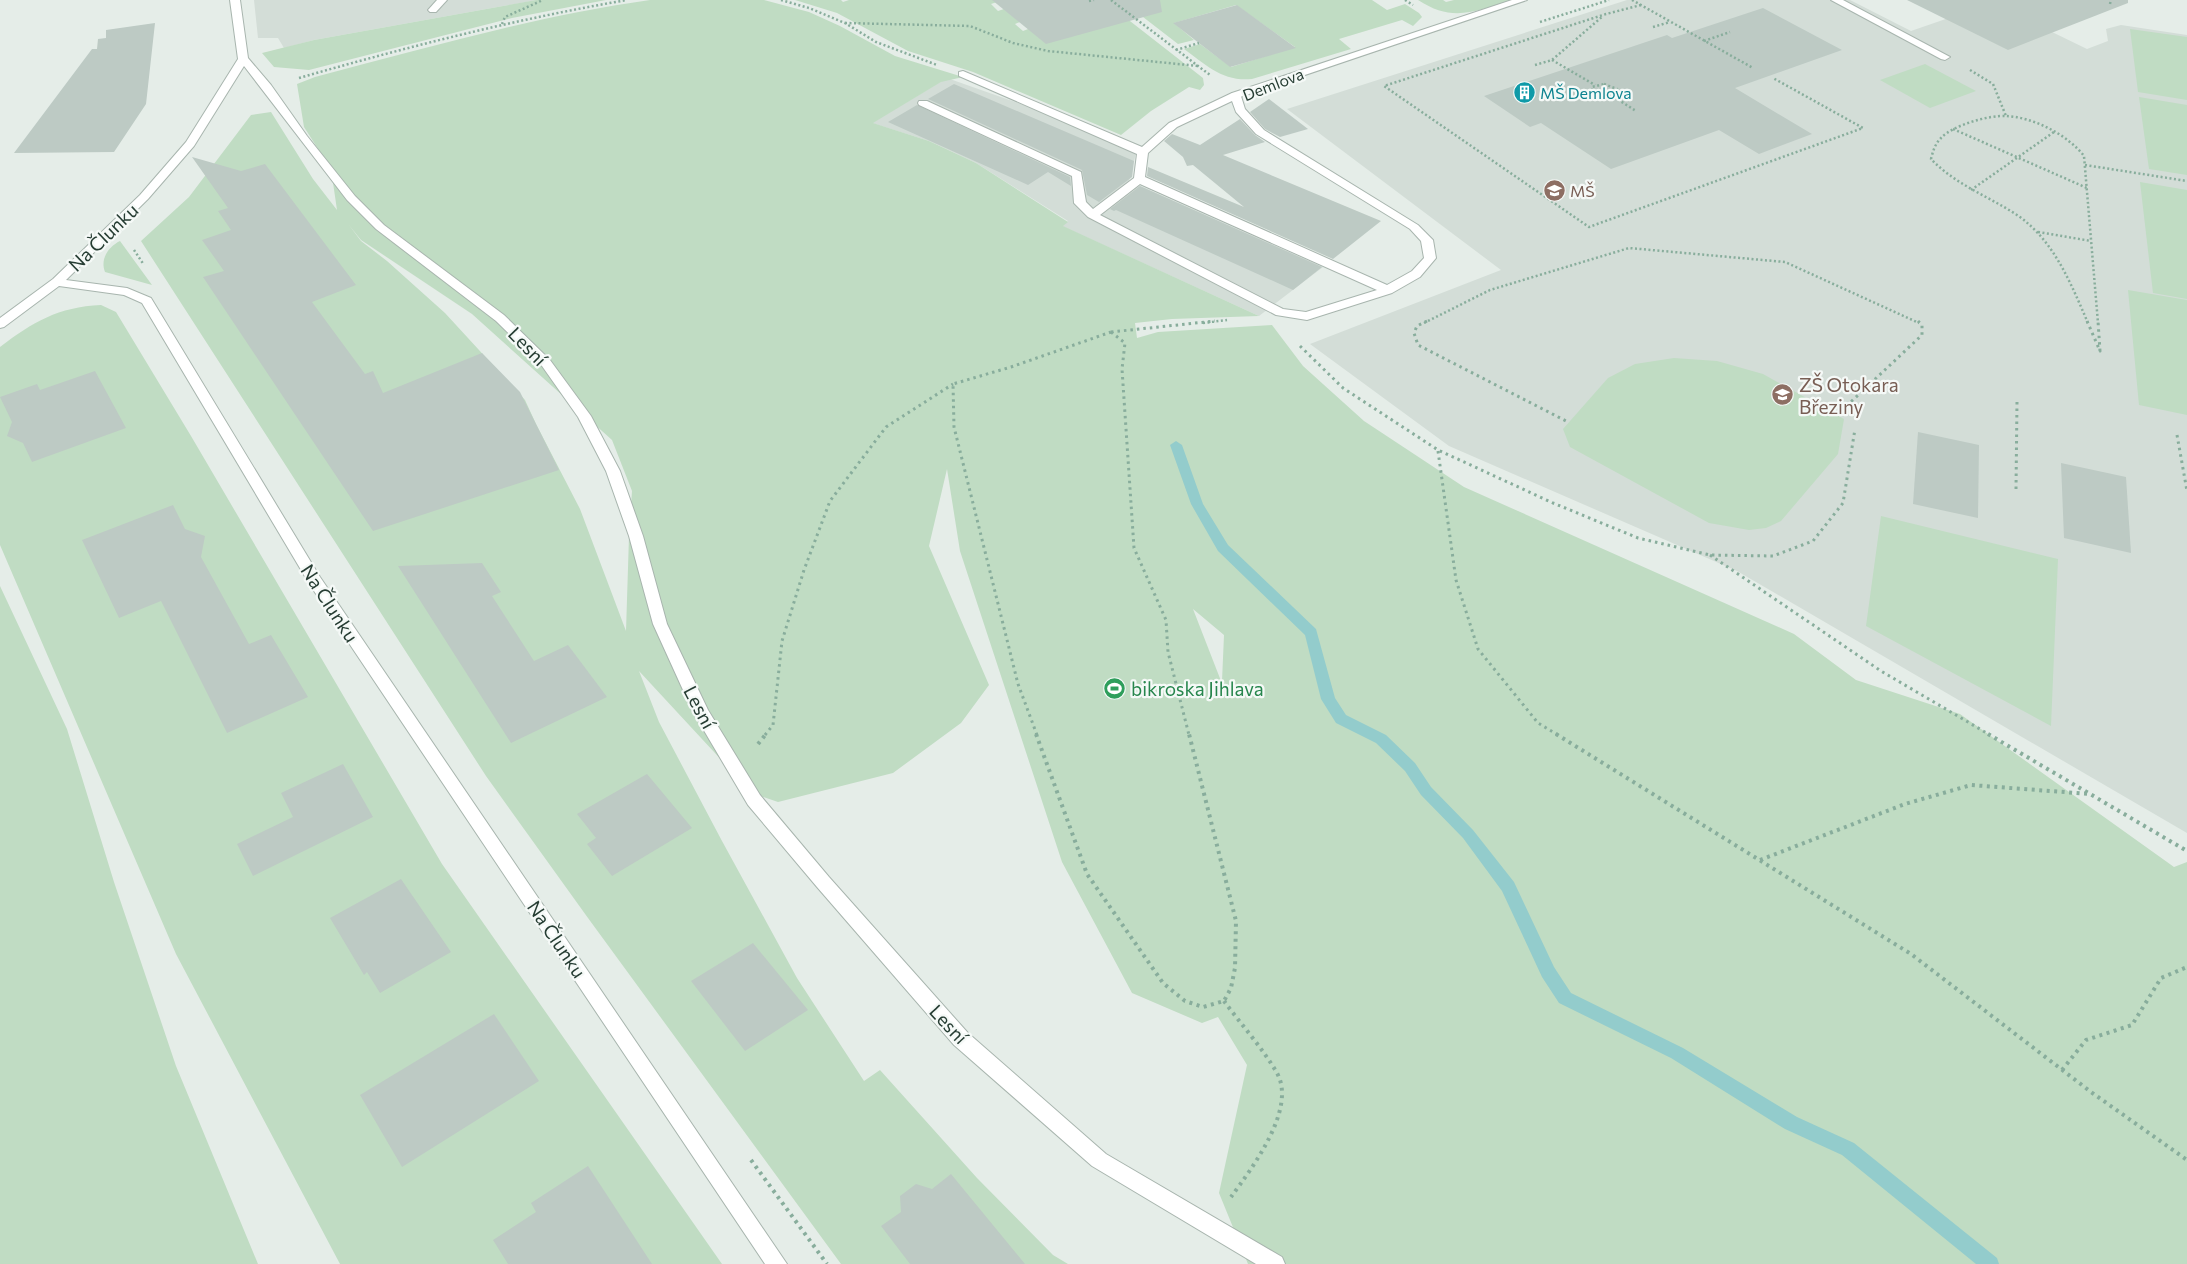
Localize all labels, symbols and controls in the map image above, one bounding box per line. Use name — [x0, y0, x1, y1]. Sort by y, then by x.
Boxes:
street label: Demlova — [1240, 64, 1306, 104]
building icon: MŠ Demlova — [1512, 80, 1536, 104]
place label: MŠ Demlova — [1540, 83, 1632, 102]
school or university icon: MŠ — [1542, 178, 1566, 202]
place label: MŠ — [1570, 181, 1595, 200]
street label: Na Člunku — [63, 197, 143, 276]
street label: Lesní — [504, 322, 553, 371]
place label: ZŠ Otokara Březiny — [1799, 372, 1899, 418]
school or university icon: ZŠ Otokara Březiny — [1771, 383, 1795, 407]
street label: Na Člunku — [296, 559, 364, 646]
sports icon: bikroska Jihlava — [1103, 676, 1127, 700]
place label: bikroska Jihlava — [1131, 677, 1264, 700]
street label: Lesní — [679, 682, 721, 733]
street label: Na Člunku — [523, 895, 592, 982]
street label: Lesní — [925, 1000, 974, 1049]

